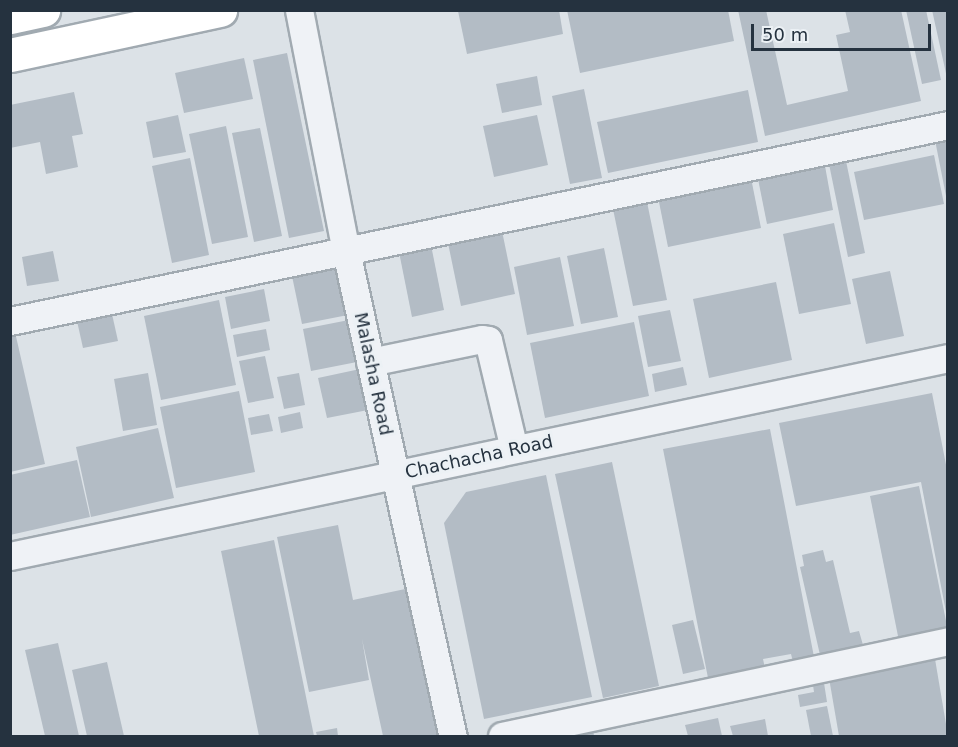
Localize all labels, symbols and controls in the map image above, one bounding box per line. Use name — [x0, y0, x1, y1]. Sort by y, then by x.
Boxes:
scale bar — [754, 12, 934, 50]
text: 50 m — [762, 24, 808, 45]
street label: Malasha Road — [349, 310, 397, 438]
street label: Chachacha Road — [403, 431, 555, 483]

